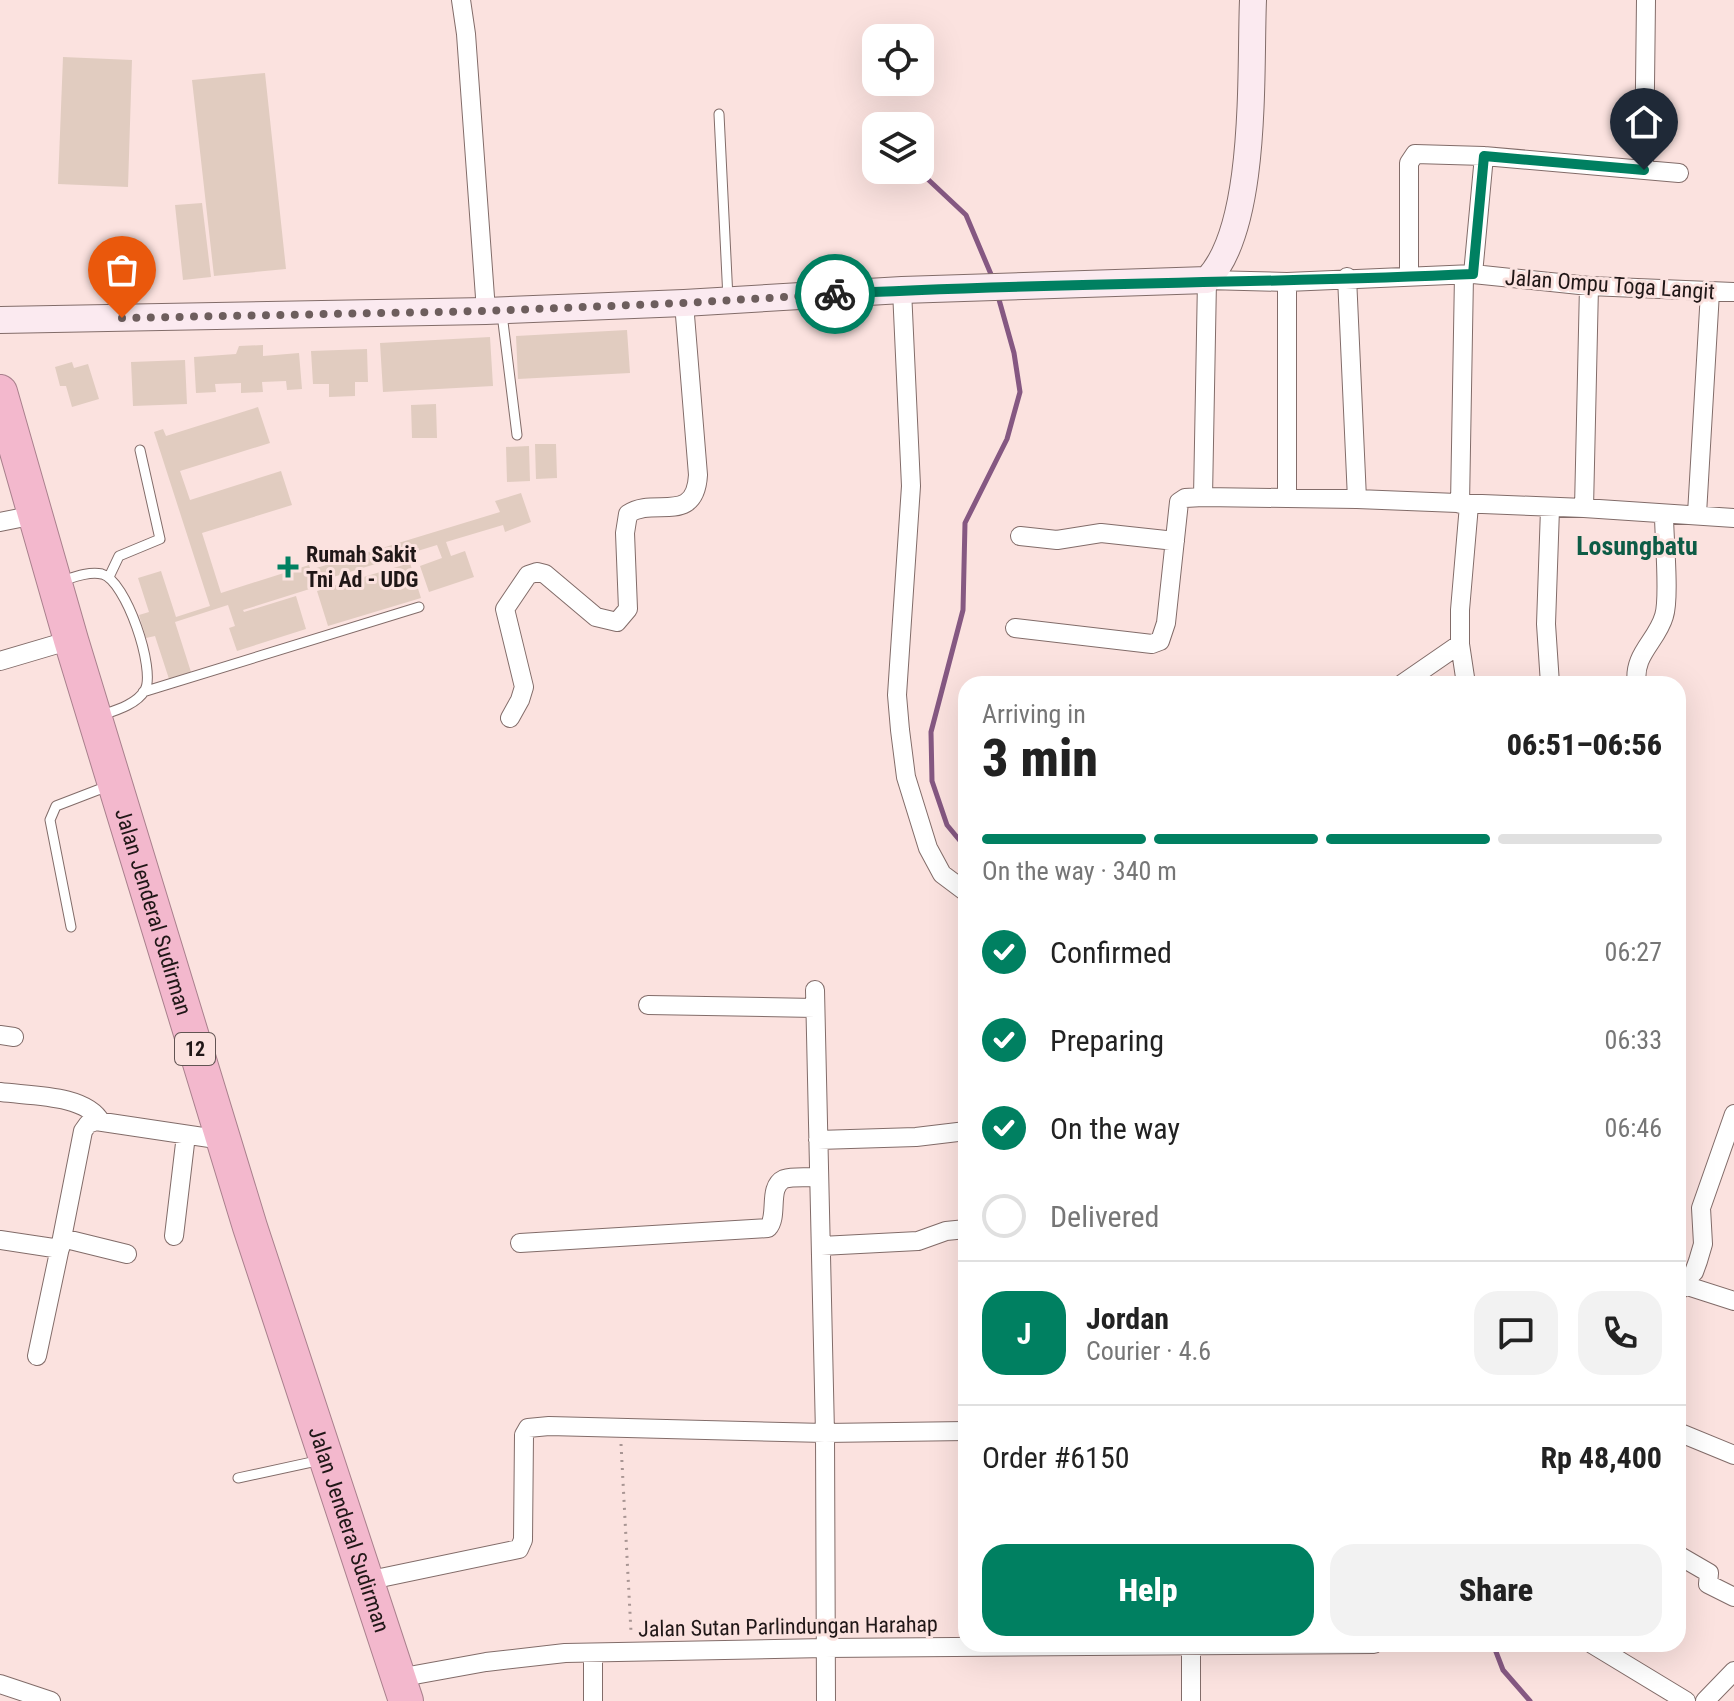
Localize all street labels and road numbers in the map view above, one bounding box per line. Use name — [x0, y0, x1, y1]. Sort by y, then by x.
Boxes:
street label: Jalan Ompu Toga Langit — [1504, 265, 1716, 304]
street label: Jalan Jenderal Sudirman — [110, 805, 197, 1018]
road number: 12 — [175, 1033, 215, 1065]
street label: Jalan Jenderal Sudirman — [304, 1424, 395, 1635]
street label: Jalan Sutan Parlindungan Harahap — [638, 1611, 938, 1642]

